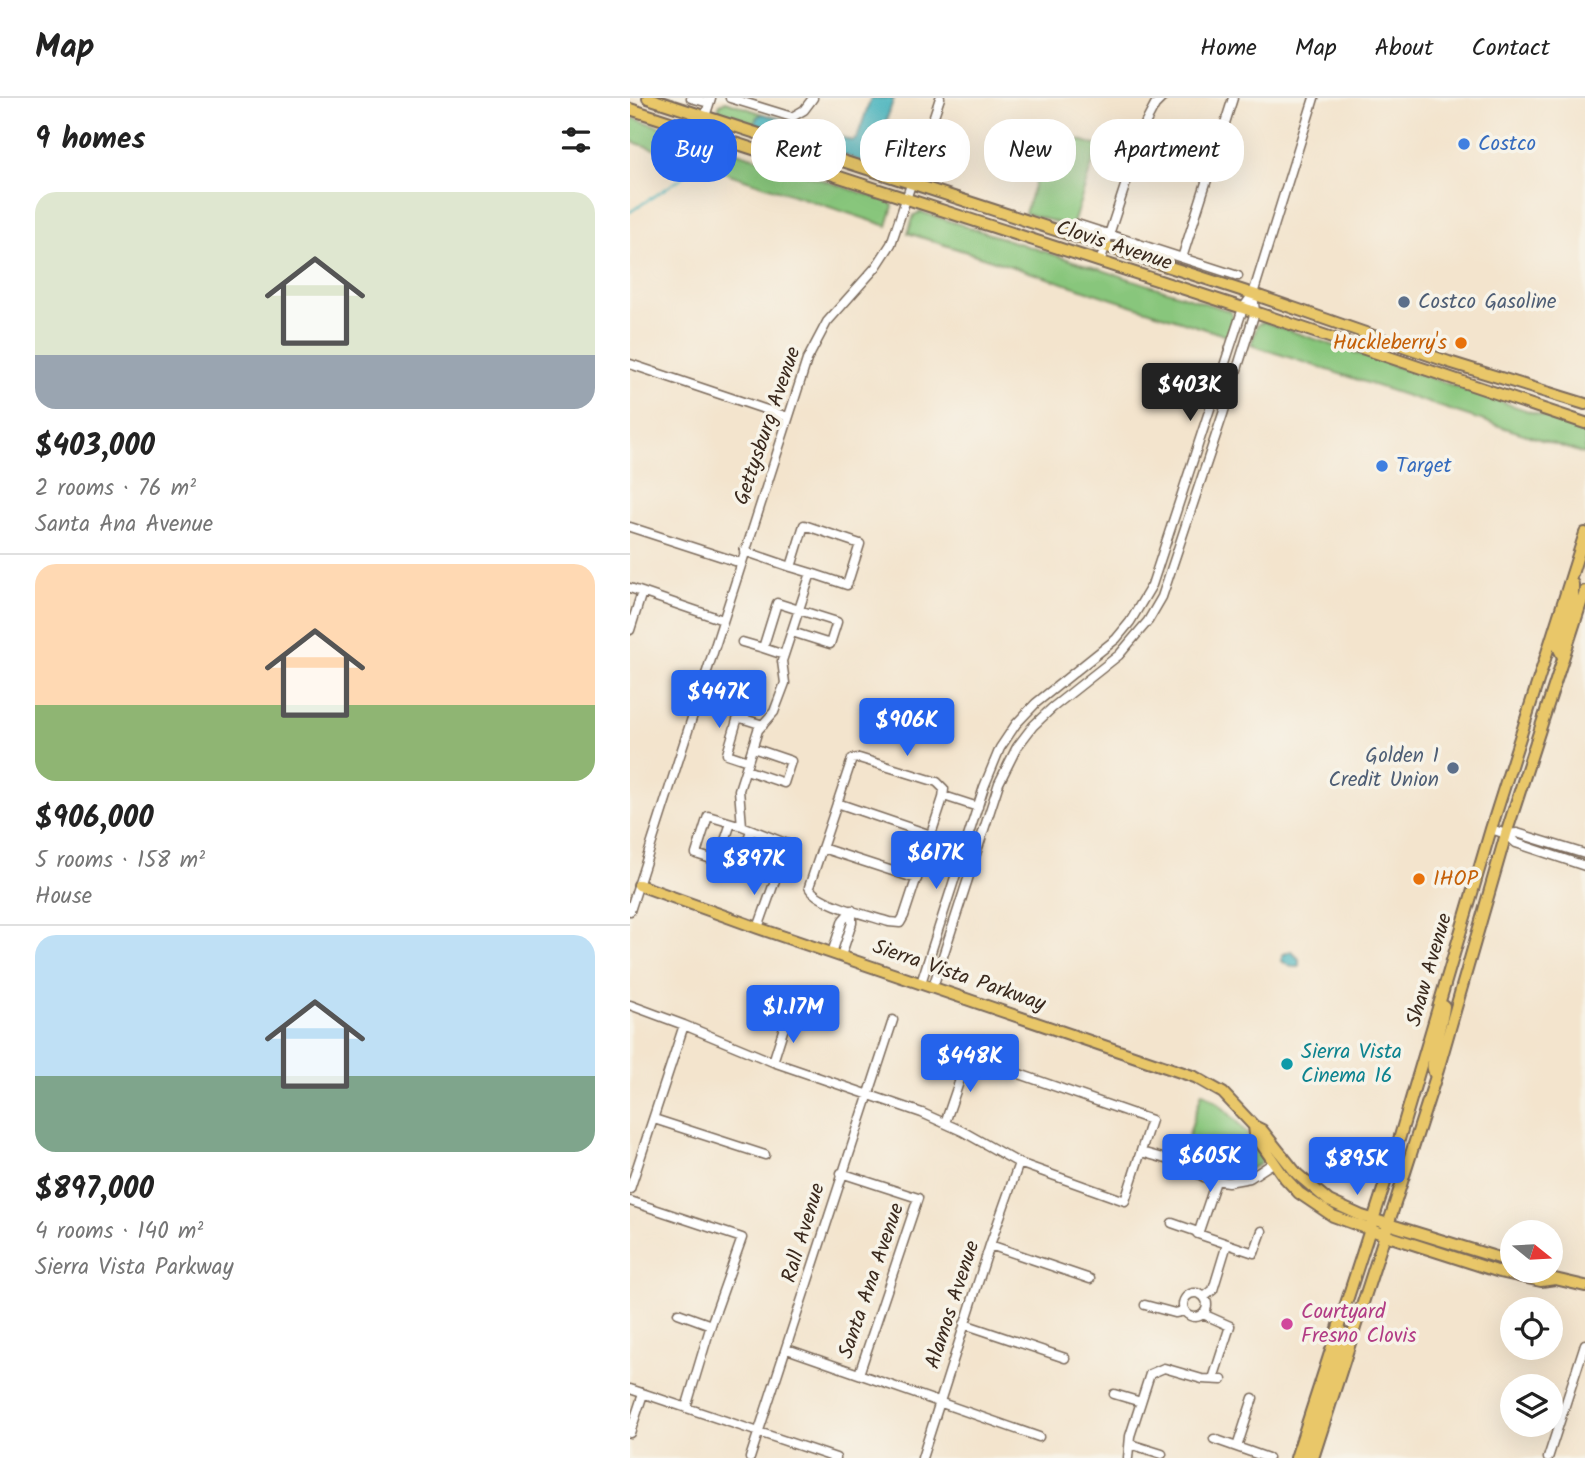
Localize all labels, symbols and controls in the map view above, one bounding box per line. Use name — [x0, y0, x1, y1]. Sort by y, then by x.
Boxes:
text: Map — [35, 22, 95, 75]
text: Home — [1200, 29, 1257, 68]
text: Map — [1295, 29, 1337, 68]
text: About — [1375, 29, 1433, 68]
text: Contact — [1471, 29, 1550, 68]
text: 9 homes — [35, 116, 146, 164]
chip: Buy — [651, 119, 737, 182]
chip: Rent — [751, 119, 846, 182]
chip: Filters — [860, 119, 970, 182]
chip: New — [984, 119, 1076, 182]
chip: Apartment — [1090, 119, 1244, 182]
icon: filters — [557, 121, 595, 159]
place label: Costco — [1478, 128, 1536, 161]
marker: Costco — [1456, 136, 1472, 152]
street label: Clovis Avenue — [1052, 212, 1177, 280]
icon: home — [252, 238, 378, 364]
place label: Costco Gasoline — [1418, 286, 1557, 319]
marker: Costco Gasoline — [1396, 294, 1412, 310]
place label: Huckleberry's — [1333, 327, 1447, 360]
marker: Huckleberry's — [1453, 335, 1469, 351]
street label: Gettysburg Avenue — [725, 342, 811, 510]
pin: $403K — [1141, 364, 1239, 423]
text: $403K — [1158, 368, 1222, 404]
text: $403,000 — [35, 423, 155, 471]
place label: Target — [1396, 450, 1452, 483]
marker: Target — [1374, 458, 1390, 474]
text: 2 rooms · 76 m² — [35, 471, 196, 507]
text: Santa Ana Avenue — [35, 507, 213, 543]
icon: home — [252, 610, 378, 736]
pin: $447K — [670, 670, 768, 730]
text: $447K — [687, 675, 751, 711]
pin: $906K — [858, 698, 956, 758]
text: $906K — [875, 703, 939, 739]
place label: Golden 1 Credit Union — [1329, 740, 1439, 797]
marker: Golden 1 Credit Union — [1445, 760, 1461, 776]
text: $906,000 — [35, 795, 154, 843]
pin: $617K — [887, 832, 985, 891]
text: $617K — [907, 836, 965, 872]
pin: $897K — [705, 838, 803, 897]
text: $897K — [722, 842, 786, 878]
text: 5 rooms · 158 m² — [35, 843, 205, 879]
place label: IHOP — [1433, 863, 1478, 896]
marker: IHOP — [1411, 871, 1427, 887]
text: House — [35, 879, 92, 915]
street label: Shaw Avenue — [1398, 909, 1462, 1031]
street label: Sierra Vista Parkway — [868, 931, 1050, 1021]
icon: home — [252, 981, 378, 1107]
pin: $1.17M — [736, 986, 850, 1045]
text: $1.17M — [762, 990, 824, 1026]
pin: $448K — [921, 1034, 1019, 1094]
place label: Sierra Vista Cinema 16 — [1301, 1036, 1402, 1093]
text: $448K — [937, 1039, 1003, 1075]
marker: Sierra Vista Cinema 16 — [1279, 1056, 1295, 1072]
pin: $605K — [1161, 1134, 1259, 1194]
pin: $895K — [1308, 1138, 1406, 1197]
text: $605K — [1178, 1139, 1242, 1175]
text: $895K — [1325, 1142, 1389, 1178]
text: $897,000 — [35, 1166, 154, 1214]
street label: Rall Avenue — [773, 1179, 835, 1287]
street label: Santa Ana Avenue — [830, 1198, 914, 1363]
text: 4 rooms · 140 m² — [35, 1214, 203, 1250]
north arrow — [1500, 1220, 1563, 1283]
map controls — [1500, 1220, 1563, 1437]
street label: Alamos Avenue — [917, 1236, 989, 1373]
text: Sierra Vista Parkway — [35, 1250, 233, 1286]
place label: Courtyard Fresno Clovis — [1301, 1296, 1417, 1353]
button: locate — [1500, 1297, 1563, 1360]
marker: Courtyard Fresno Clovis — [1279, 1316, 1295, 1332]
button: layers — [1500, 1374, 1563, 1437]

